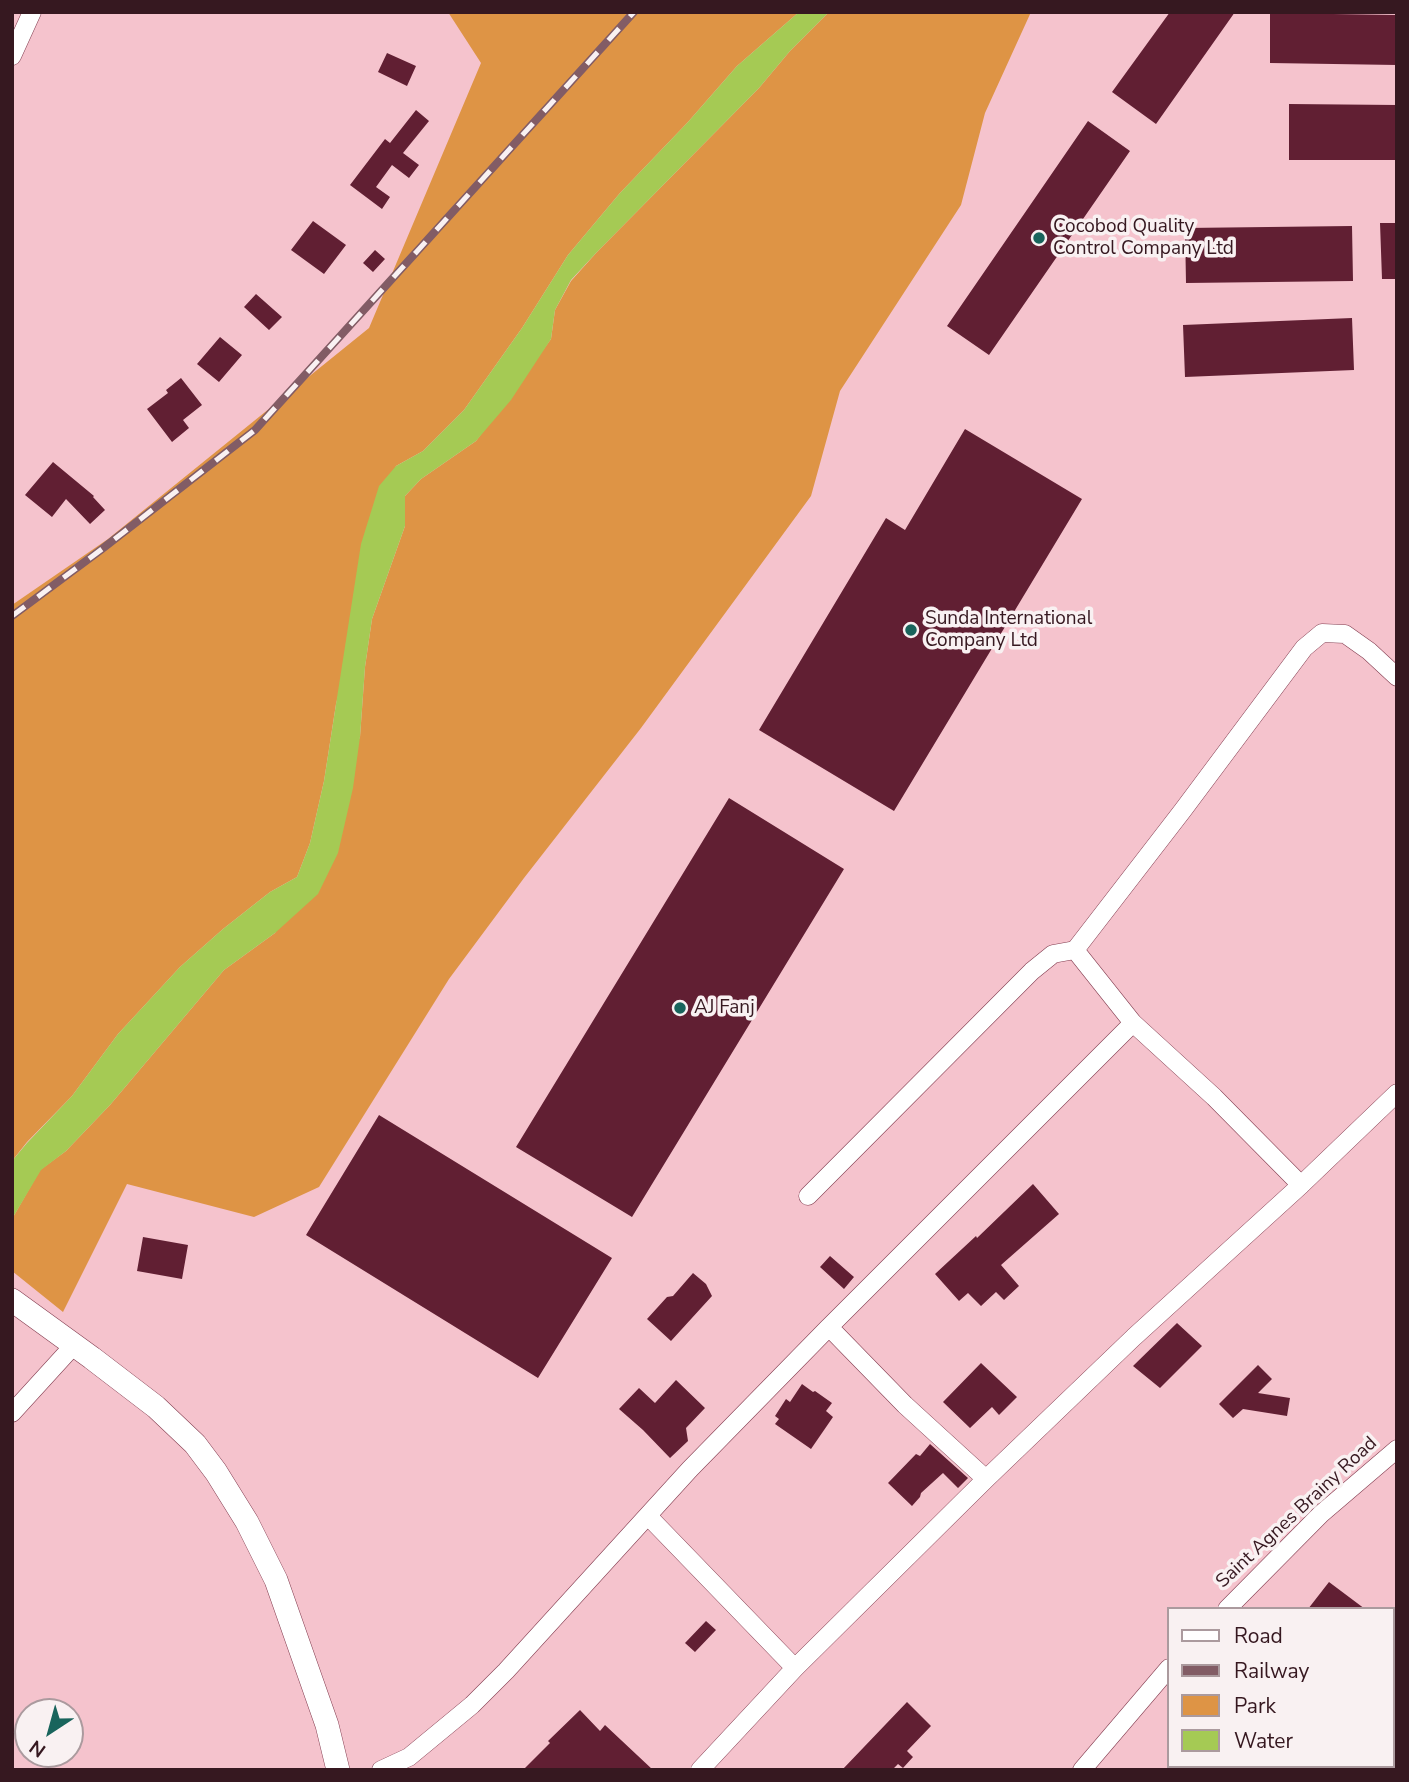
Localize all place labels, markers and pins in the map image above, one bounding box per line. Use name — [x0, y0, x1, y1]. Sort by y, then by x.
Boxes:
place label: Cocobod Quality Control Company Ltd — [1053, 216, 1234, 260]
marker: Cocobod Quality Control Company Ltd — [1031, 230, 1047, 246]
place label: Sunda International Company Ltd — [925, 608, 1092, 652]
marker: Sunda International Company Ltd — [903, 622, 919, 638]
place label: AJ Fanj — [694, 997, 755, 1019]
marker: AJ Fanj — [672, 1000, 688, 1016]

